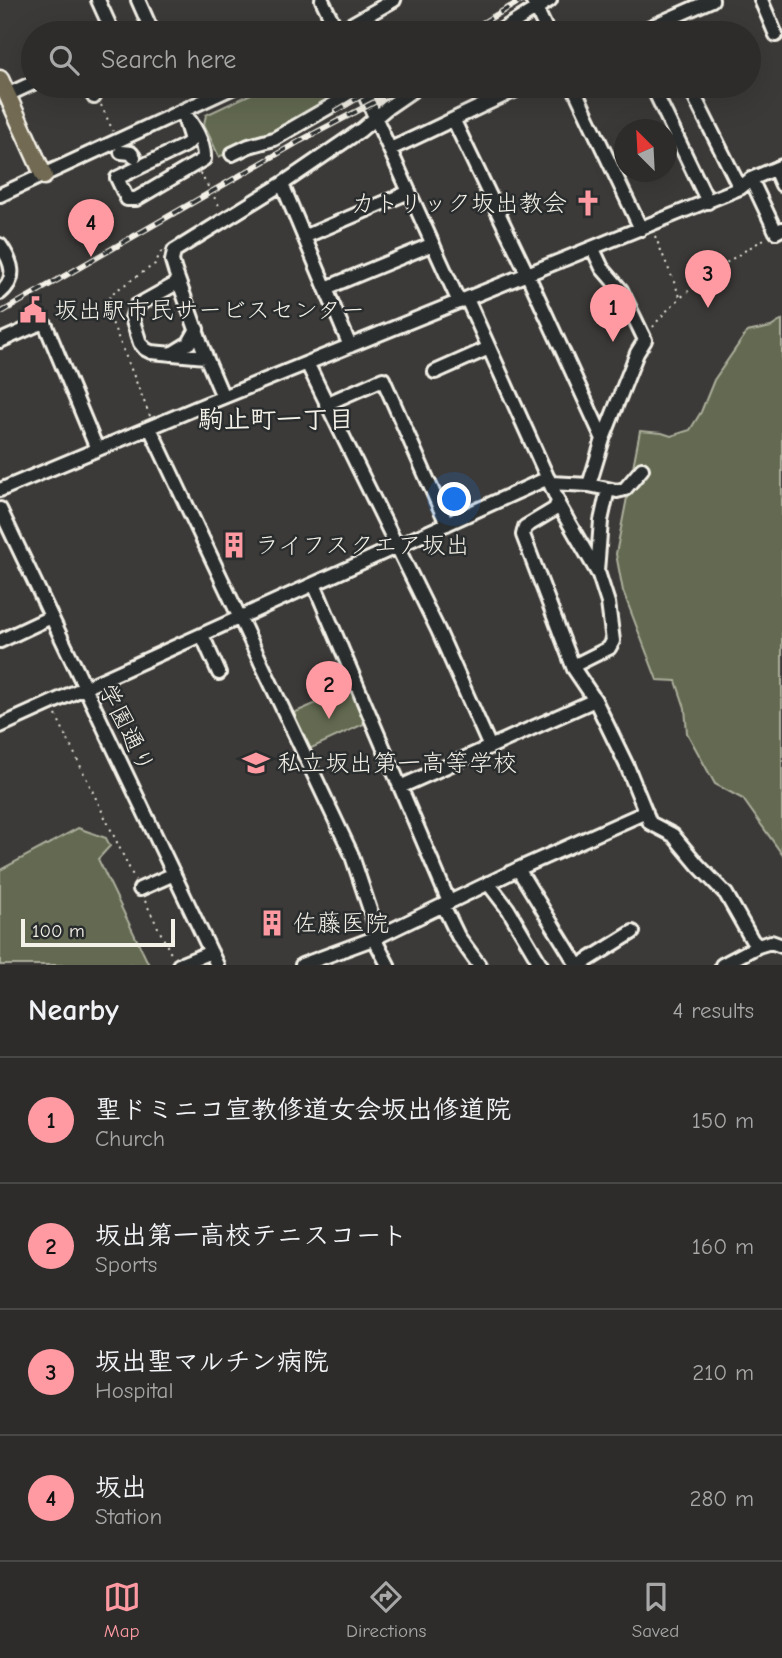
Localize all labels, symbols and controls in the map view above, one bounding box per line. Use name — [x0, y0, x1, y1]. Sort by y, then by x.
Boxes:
search box — [21, 21, 761, 98]
icon: search — [45, 41, 83, 79]
text: Search here — [101, 45, 236, 75]
north arrow — [614, 119, 677, 182]
church icon: カトリック坂出教会 — [573, 188, 603, 218]
place label: カトリック坂出教会 — [351, 189, 567, 217]
pin: 4 — [68, 199, 114, 257]
pin: 3 — [685, 250, 731, 308]
pin: 1 — [590, 284, 636, 342]
public building icon: 坂出駅市民サービスセンター — [18, 295, 48, 325]
place label: 坂出駅市民サービスセンター — [54, 296, 365, 324]
district label: 駒止町一丁目 — [198, 405, 354, 435]
your location — [437, 482, 471, 516]
building icon: ライフスクエア坂出 — [219, 530, 249, 560]
place label: ライフスクエア坂出 — [255, 531, 470, 559]
pin: 2 — [306, 661, 352, 719]
street label: 学園通り — [93, 679, 161, 777]
school or university icon: 私立坂出第一高等学校 — [241, 748, 271, 778]
place label: 私立坂出第一高等学校 — [277, 749, 517, 777]
building icon: 佐藤医院 — [257, 908, 287, 938]
place label: 佐藤医院 — [293, 909, 389, 937]
scale bar — [21, 916, 175, 948]
text: 100 m — [32, 920, 85, 942]
text: Nearby — [28, 993, 119, 1028]
text: 4 results — [672, 997, 754, 1024]
text: 聖ドミニコ宣教修道女会坂出修道院 — [95, 1095, 511, 1125]
text: 1 — [46, 1107, 56, 1134]
text: 150 m — [692, 1107, 754, 1134]
text: Church — [95, 1125, 165, 1152]
text: 坂出第一高校テニスコート — [95, 1221, 408, 1251]
text: 2 — [45, 1233, 57, 1260]
text: 160 m — [692, 1233, 754, 1260]
text: Sports — [95, 1251, 157, 1278]
text: 坂出聖マルチン病院 — [95, 1347, 328, 1377]
text: 3 — [45, 1359, 57, 1386]
text: 210 m — [692, 1359, 754, 1386]
text: Hospital — [95, 1377, 173, 1404]
text: 坂出 — [95, 1473, 147, 1503]
text: 4 — [46, 1485, 56, 1512]
text: 280 m — [689, 1485, 754, 1512]
text: Station — [95, 1503, 162, 1530]
tab: Map — [103, 1578, 141, 1642]
tab: Directions — [346, 1578, 426, 1642]
tab: Saved — [632, 1578, 679, 1642]

